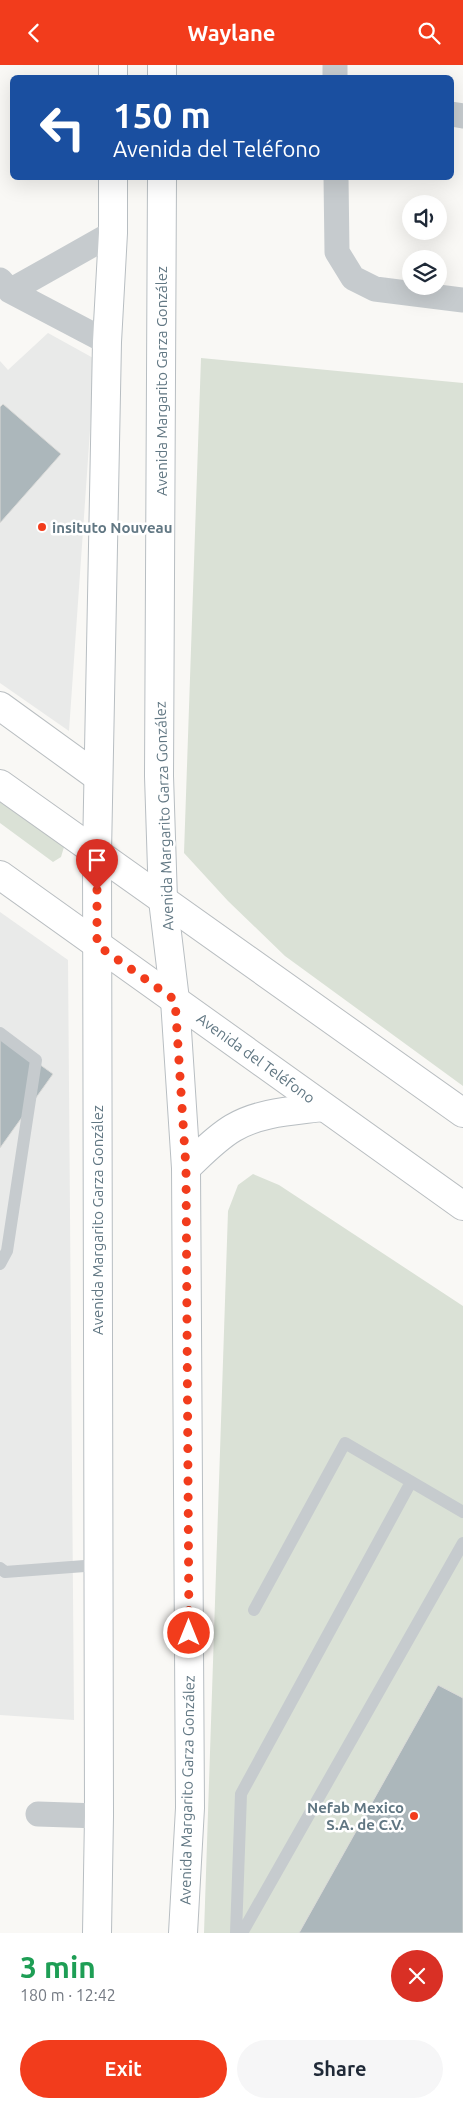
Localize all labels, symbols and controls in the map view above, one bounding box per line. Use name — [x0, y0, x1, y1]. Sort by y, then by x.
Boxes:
icon: back — [20, 19, 48, 47]
icon: search — [415, 19, 443, 47]
text: Waylane — [188, 20, 275, 45]
icon: left — [30, 95, 95, 160]
text: 150 m — [113, 95, 211, 135]
text: Avenida del Teléfono — [113, 136, 321, 161]
map controls — [402, 195, 447, 295]
button: sound — [402, 195, 447, 240]
button: layers — [402, 250, 447, 295]
street label: Avenida Margarito Garza González — [153, 266, 170, 496]
place label: insituto Nouveau — [52, 519, 172, 536]
marker: insituto Nouveau — [36, 521, 48, 533]
street label: Avenida Margarito Garza González — [151, 701, 177, 931]
pin — [76, 839, 118, 890]
icon: arrive — [83, 846, 111, 874]
street label: Avenida del Teléfono — [194, 1010, 318, 1106]
street label: Avenida Margarito Garza González — [89, 1105, 106, 1335]
position arrow — [162, 1606, 214, 1658]
street label: Avenida Margarito Garza González — [176, 1675, 198, 1905]
place label: Nefab Mexico S.A. de C.V. — [307, 1799, 404, 1833]
marker: Nefab Mexico S.A. de C.V. — [408, 1810, 420, 1822]
text: 3 min — [20, 1950, 96, 1984]
button: close — [391, 1950, 443, 2002]
text: 180 m · 12:42 — [20, 1986, 116, 2004]
button: Exit — [20, 2040, 227, 2098]
button: Share — [237, 2040, 443, 2098]

